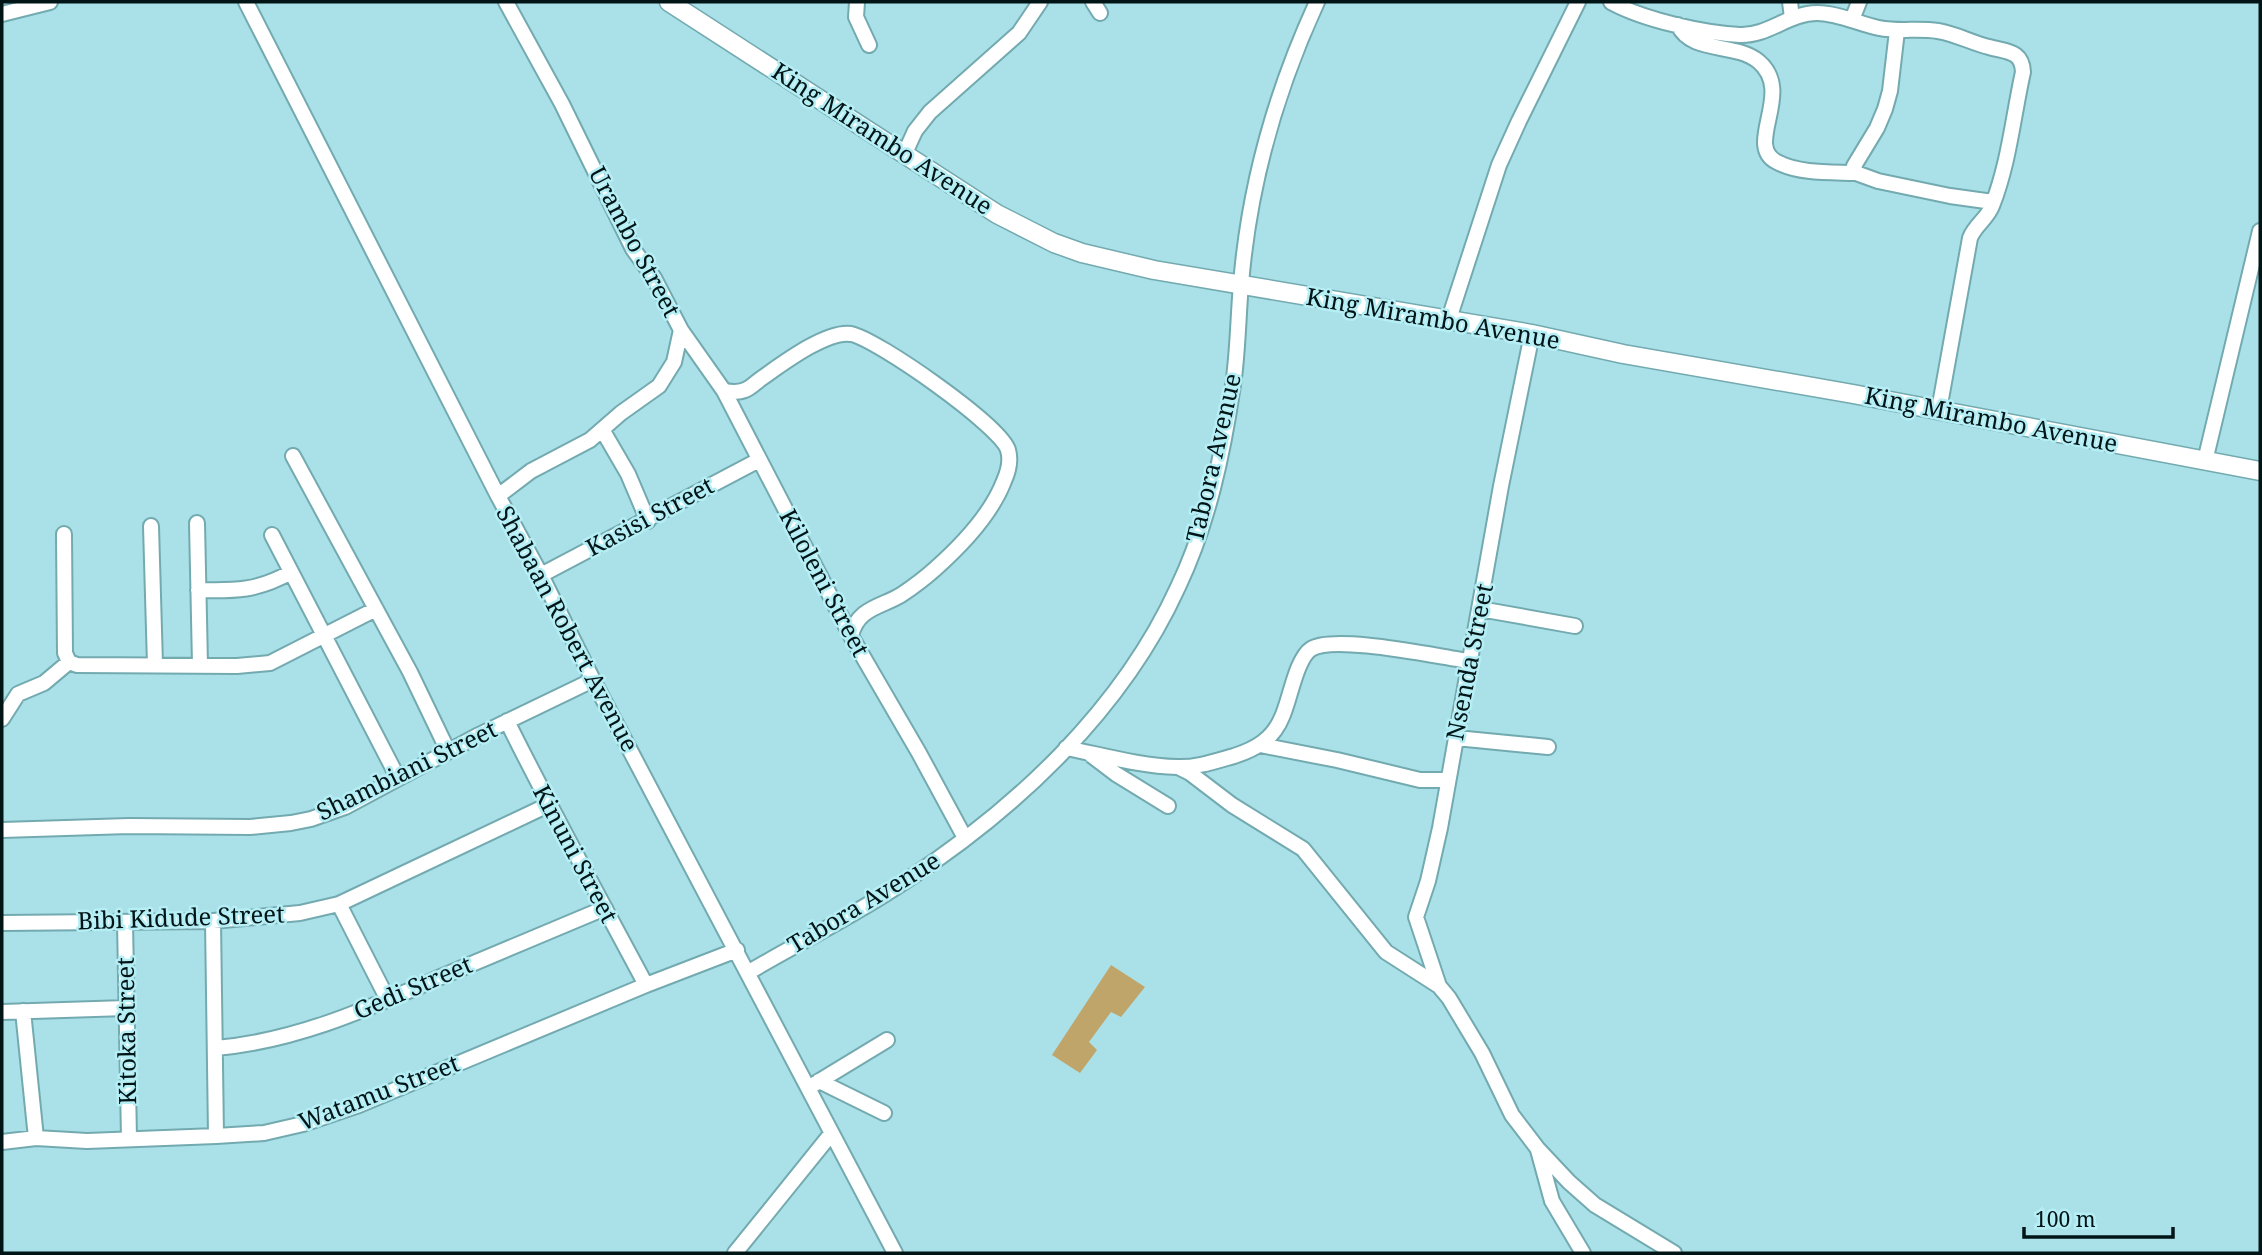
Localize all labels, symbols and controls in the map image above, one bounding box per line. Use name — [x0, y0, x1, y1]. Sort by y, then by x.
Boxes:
street label: King Mirambo Avenue — [766, 54, 1000, 222]
street label: Urambo Street — [582, 160, 689, 322]
street label: King Mirambo Avenue — [1304, 279, 1563, 356]
street label: Tabora Avenue — [1177, 370, 1248, 545]
street label: King Mirambo Avenue — [1862, 378, 2121, 459]
street label: Kasisi Street — [580, 468, 719, 563]
street label: Shabaan Robert Avenue — [489, 499, 647, 757]
street label: Kiloleni Street — [773, 503, 878, 662]
street label: Nsenda Street — [1437, 581, 1500, 743]
street label: Shambiani Street — [311, 712, 502, 828]
street label: Kinuni Street — [526, 779, 626, 928]
street label: Tabora Avenue — [781, 843, 946, 960]
street label: Bibi Kidude Street — [77, 896, 285, 937]
street label: Gedi Street — [348, 947, 477, 1026]
street label: Kitoka Street — [108, 957, 143, 1105]
street label: Watamu Street — [293, 1046, 464, 1137]
scale bar — [2024, 1196, 2173, 1240]
text: 100 m — [2035, 1205, 2096, 1233]

